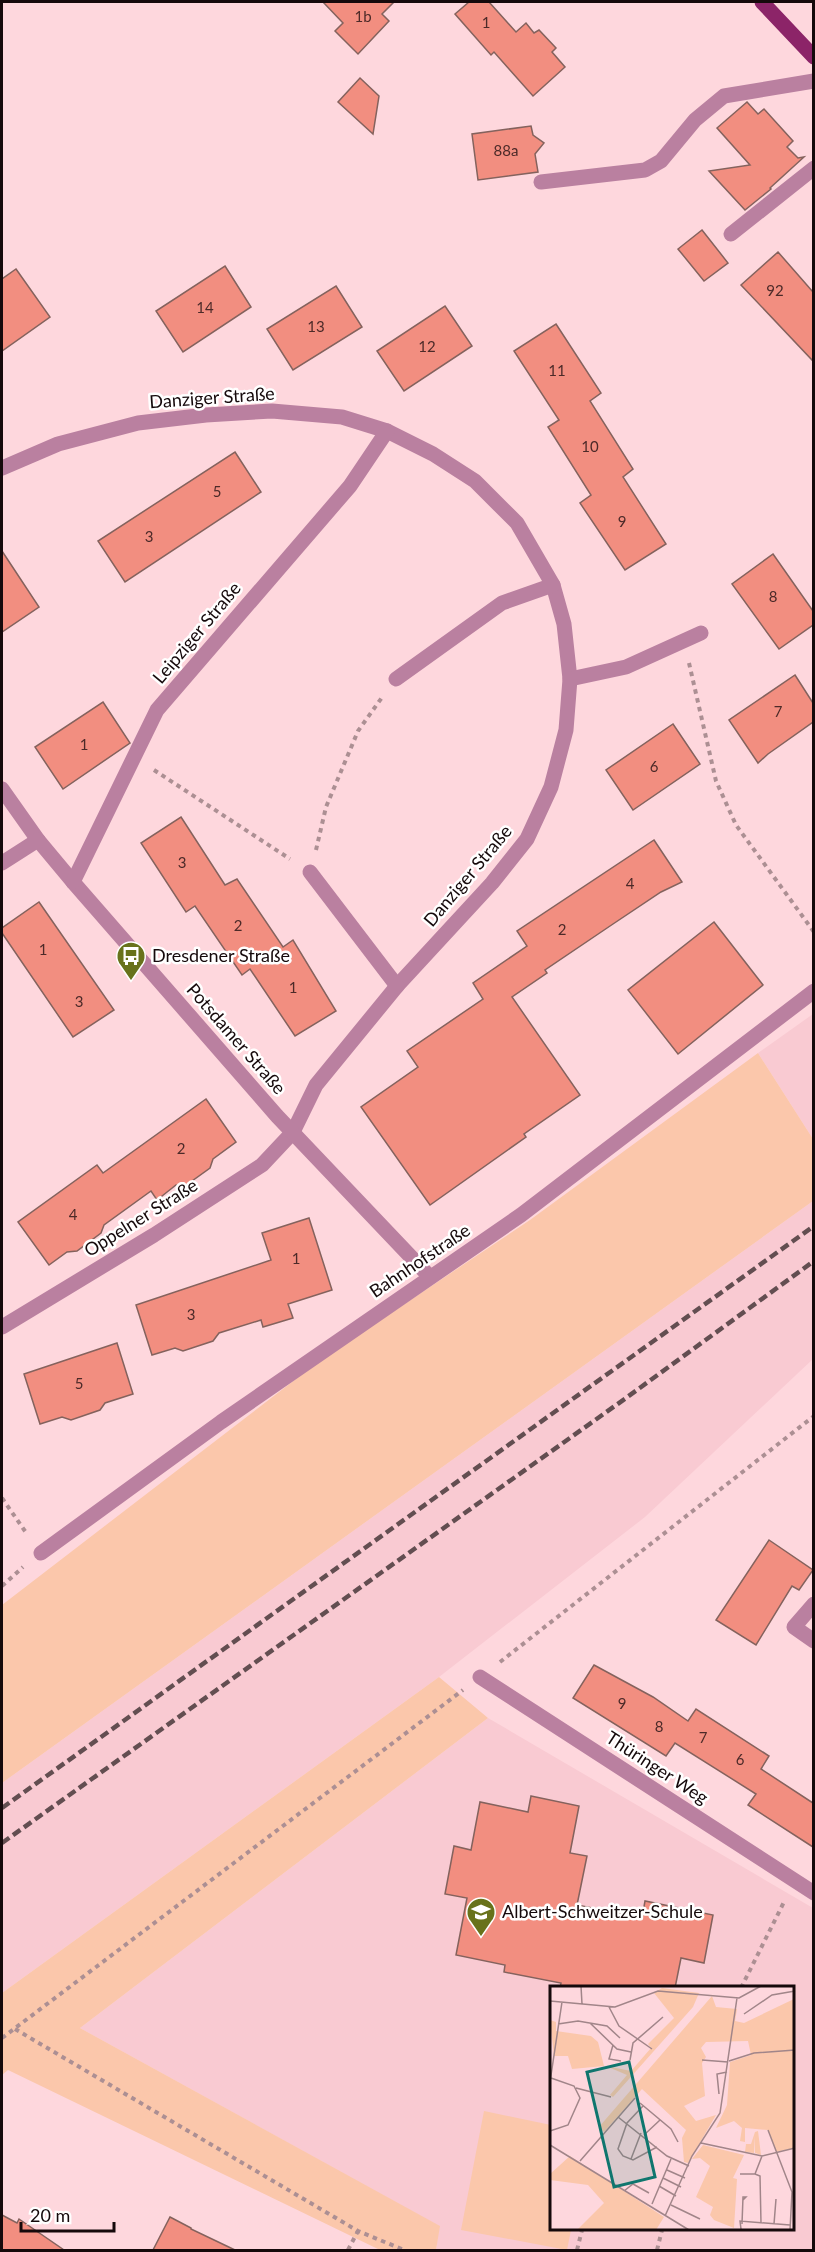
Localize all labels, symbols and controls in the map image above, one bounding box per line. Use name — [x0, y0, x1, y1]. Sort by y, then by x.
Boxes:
house number: 1b — [354, 7, 372, 25]
house number: 1 — [482, 13, 490, 31]
house number: 88a — [494, 141, 518, 159]
house number: 92 — [766, 281, 784, 299]
house number: 14 — [196, 298, 214, 316]
house number: 13 — [307, 317, 325, 335]
house number: 12 — [418, 337, 436, 355]
house number: 11 — [548, 361, 566, 379]
street label: Danziger Straße — [149, 382, 275, 412]
house number: 10 — [581, 437, 599, 455]
house number: 5 — [213, 482, 221, 500]
house number: 9 — [618, 512, 626, 530]
house number: 3 — [145, 527, 153, 545]
street label: Leipziger Straße — [147, 577, 245, 687]
house number: 8 — [769, 587, 777, 605]
house number: 7 — [774, 702, 783, 720]
house number: 1 — [80, 735, 88, 753]
house number: 6 — [650, 757, 659, 775]
street label: Danziger Straße — [418, 820, 516, 931]
house number: 3 — [178, 853, 186, 871]
house number: 4 — [626, 874, 635, 892]
house number: 2 — [234, 916, 242, 934]
house number: 2 — [558, 920, 566, 938]
house number: 1 — [39, 940, 47, 958]
bus stop icon: Dresdener Straße — [115, 940, 147, 982]
place label: Dresdener Straße — [152, 944, 290, 966]
street label: Potsdamer Straße — [183, 978, 291, 1098]
house number: 1 — [289, 978, 297, 996]
house number: 3 — [75, 992, 83, 1010]
house number: 2 — [177, 1139, 185, 1157]
street label: Oppelner Straße — [80, 1173, 201, 1261]
house number: 4 — [69, 1205, 78, 1223]
street label: Bahnhofstraße — [365, 1218, 474, 1302]
house number: 1 — [292, 1249, 300, 1267]
house number: 3 — [187, 1305, 195, 1323]
house number: 5 — [75, 1374, 83, 1392]
house number: 9 — [618, 1694, 626, 1712]
house number: 8 — [655, 1717, 663, 1735]
street label: Thüringer Weg — [602, 1726, 713, 1808]
house number: 7 — [699, 1728, 708, 1746]
house number: 6 — [736, 1750, 745, 1768]
school or university icon: Albert-Schweitzer-Schule — [465, 1896, 497, 1938]
place label: Albert-Schweitzer-Schule — [502, 1900, 703, 1922]
inset map — [550, 1986, 794, 2231]
scale bar — [21, 2195, 114, 2233]
text: 20 m — [30, 2204, 70, 2226]

